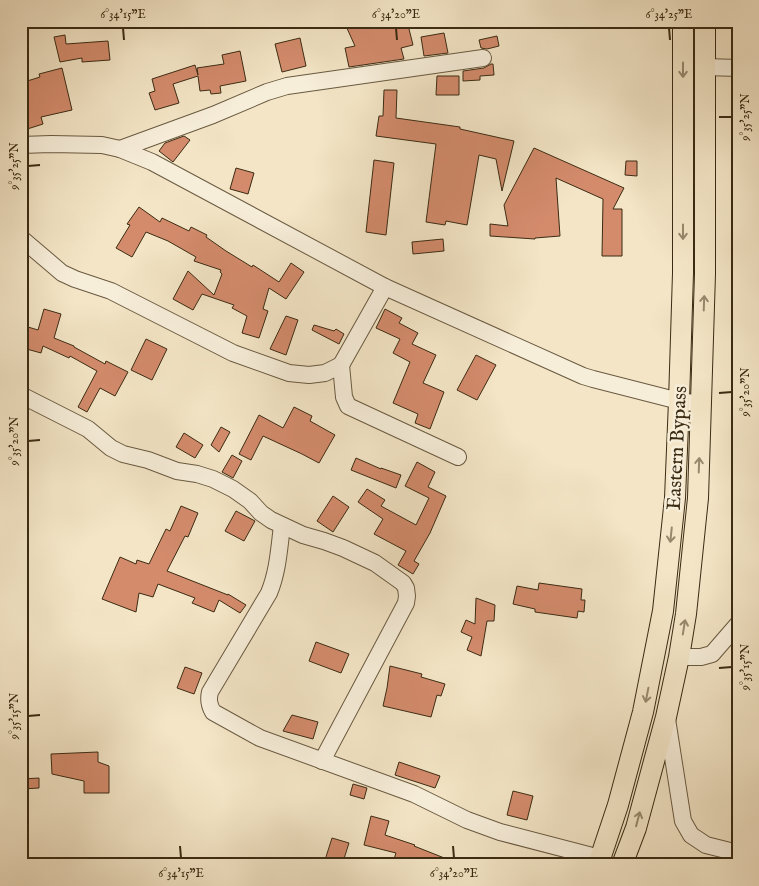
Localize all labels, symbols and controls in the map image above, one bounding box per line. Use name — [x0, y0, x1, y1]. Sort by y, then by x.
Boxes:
text: 6°34'15"E — [100, 7, 146, 22]
text: 6°34'20"E — [372, 7, 420, 22]
text: 6°34'25"E — [646, 7, 692, 22]
one-way arrow — [678, 62, 688, 78]
text: 9°35'25"N — [738, 93, 753, 142]
text: 9°35'25"N — [7, 142, 22, 191]
one-way arrow — [678, 224, 688, 240]
one-way arrow — [700, 295, 709, 311]
text: 9°35'20"N — [738, 367, 753, 418]
street label: Eastern Bypass — [662, 385, 693, 511]
text: 9°35'20"N — [7, 416, 22, 467]
one-way arrow — [694, 457, 704, 474]
one-way arrow — [666, 526, 676, 542]
one-way arrow — [680, 619, 690, 635]
text: 9°35'15"N — [738, 643, 753, 691]
one-way arrow — [641, 687, 651, 703]
text: 9°35'15"N — [7, 692, 22, 740]
one-way arrow — [634, 811, 644, 827]
text: 6°34'15"E — [158, 866, 204, 881]
text: 6°34'20"E — [430, 866, 478, 881]

